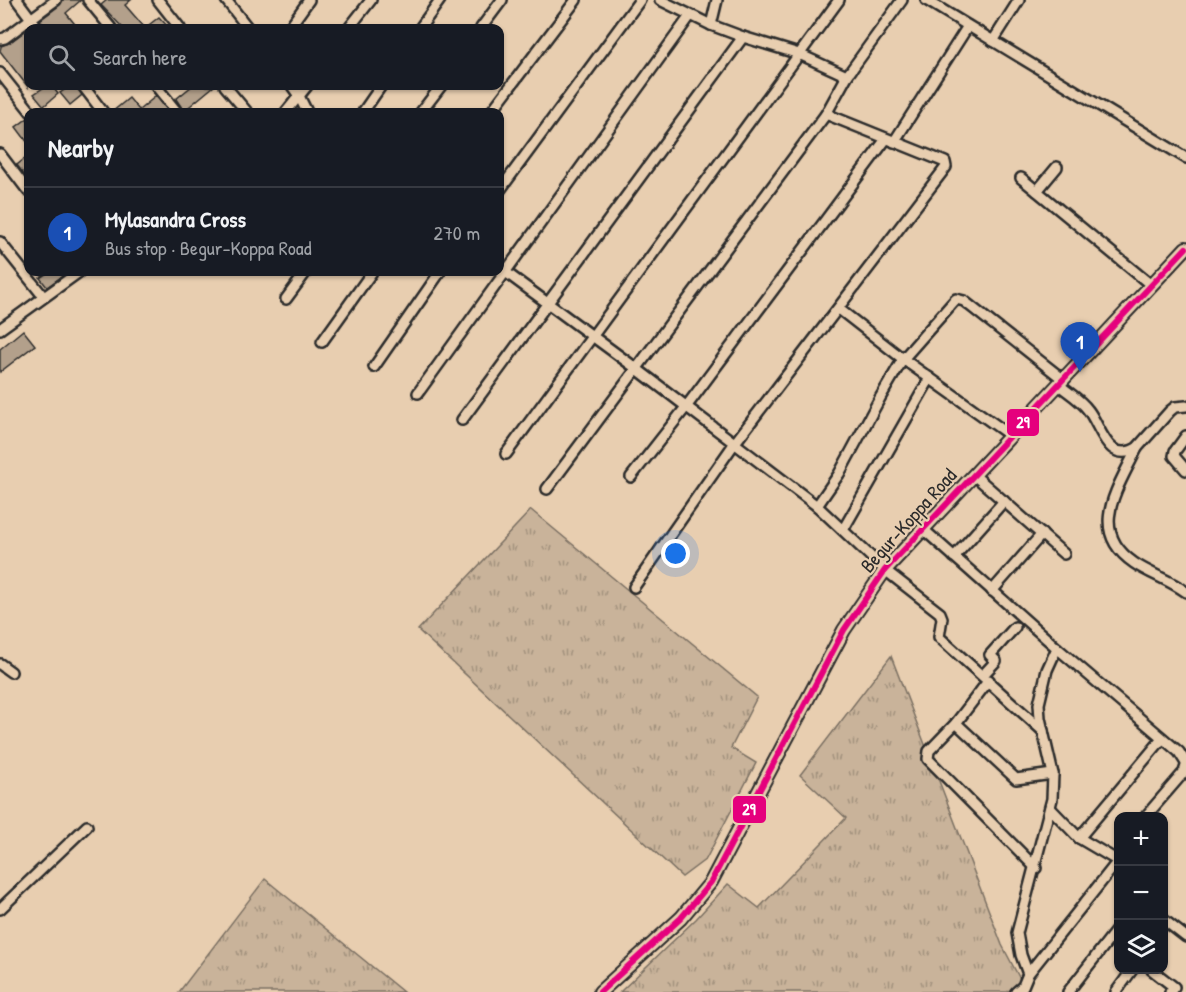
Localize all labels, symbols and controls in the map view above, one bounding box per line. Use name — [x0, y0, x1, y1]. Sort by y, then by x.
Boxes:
search box — [24, 24, 504, 90]
icon: search — [45, 41, 78, 74]
text: Search here — [93, 42, 187, 72]
text: Nearby — [48, 130, 114, 165]
text: Mylasandra Cross — [105, 204, 246, 234]
text: 1 — [64, 219, 71, 246]
text: 270 m — [434, 219, 480, 246]
text: Bus stop · Begur-Koppa Road — [105, 234, 311, 261]
pin: 1 — [1060, 322, 1100, 372]
line badge: 29 — [1006, 408, 1040, 437]
text: 29 — [1016, 411, 1030, 433]
street label: Begur-Koppa Road — [854, 462, 962, 578]
your location — [661, 539, 690, 568]
line badge: 29 — [732, 795, 767, 824]
text: 29 — [742, 798, 756, 820]
map controls — [1114, 812, 1168, 974]
button: + — [1114, 812, 1168, 866]
button: − — [1114, 866, 1168, 920]
button: layers — [1114, 920, 1168, 974]

